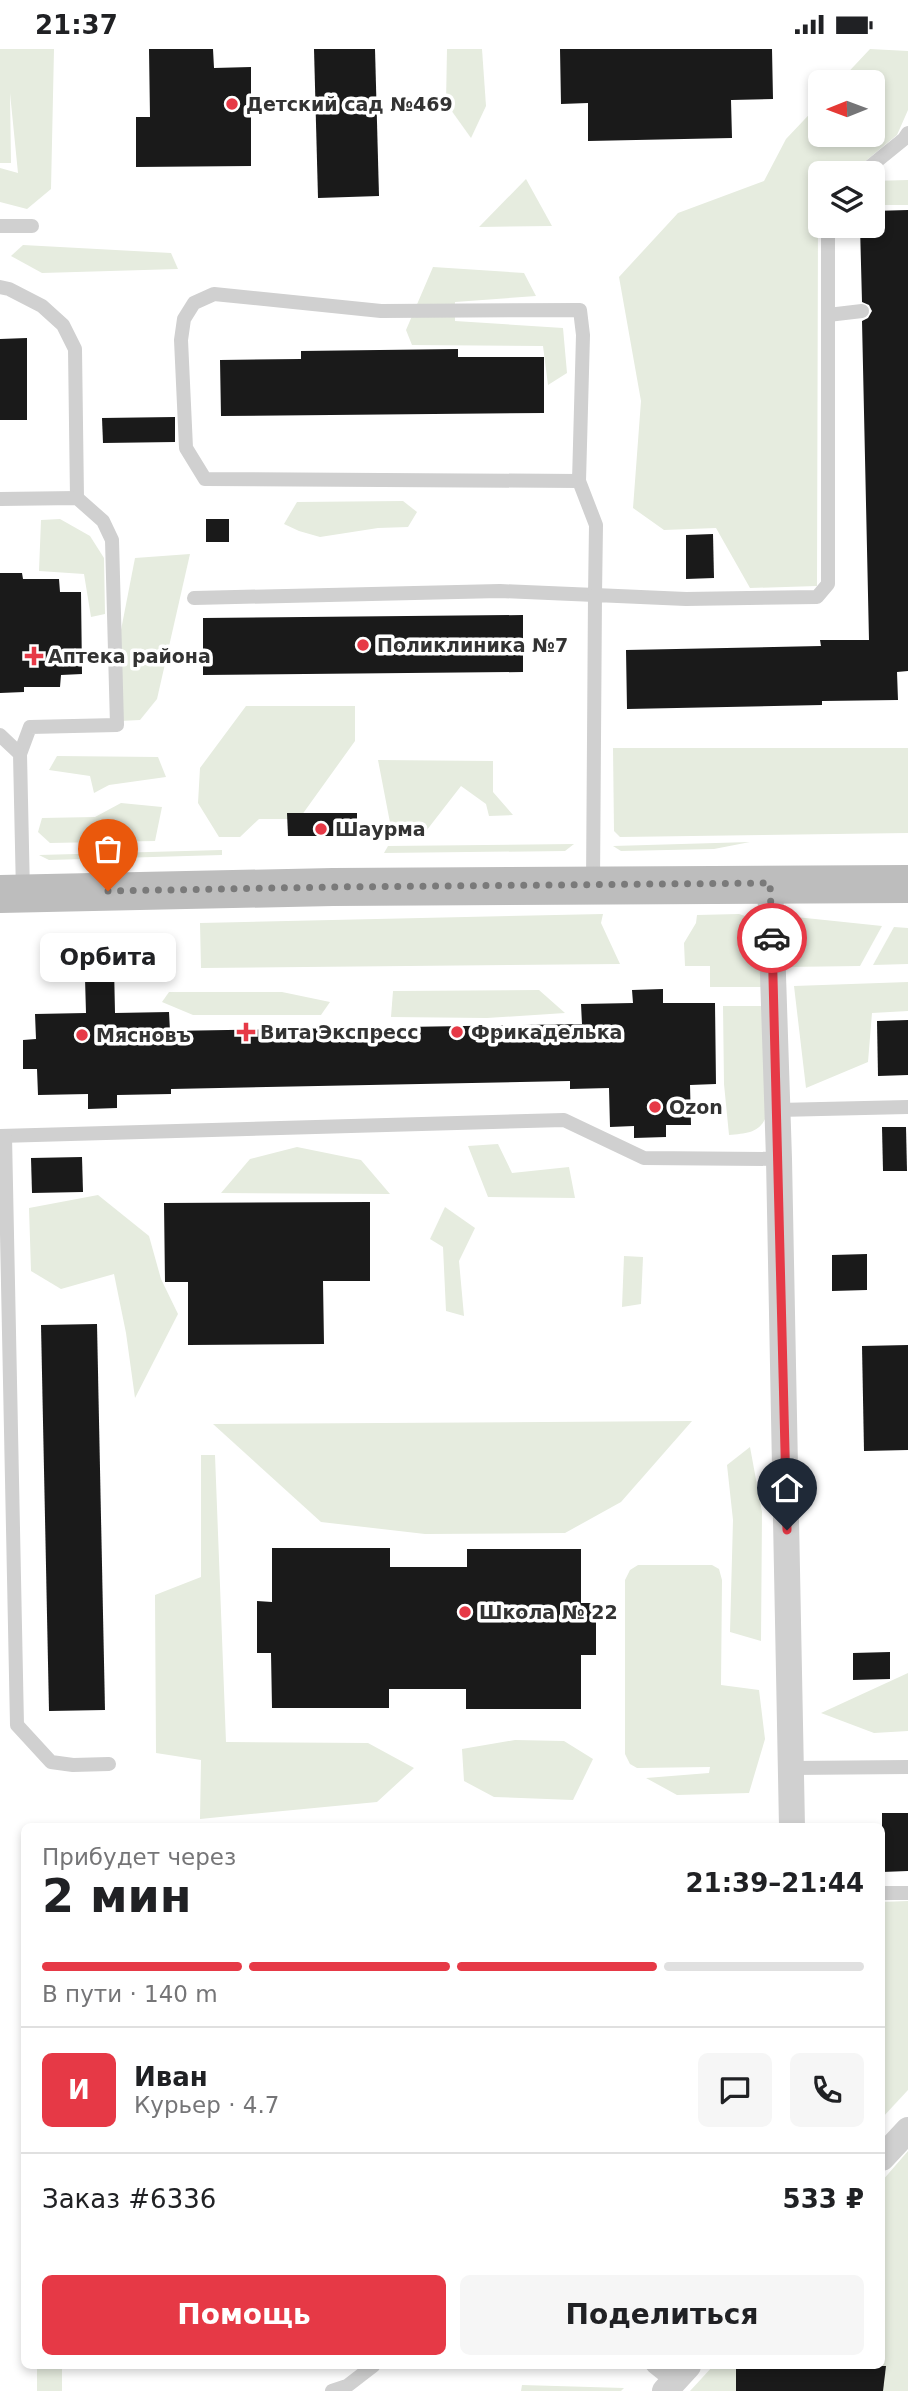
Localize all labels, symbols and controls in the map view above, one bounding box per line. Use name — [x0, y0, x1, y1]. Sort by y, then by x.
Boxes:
text: 21:37 — [35, 10, 118, 40]
north arrow — [808, 70, 886, 147]
map controls — [808, 70, 885, 238]
place label: Детский сад №469 — [246, 93, 453, 115]
marker: Детский сад №469 — [224, 96, 240, 112]
button: layers — [808, 161, 885, 238]
place label: Поликлиника №7 — [377, 634, 568, 656]
marker: Поликлиника №7 — [355, 637, 371, 653]
place label: Аптека района — [48, 645, 211, 667]
marker: Аптека района — [26, 648, 42, 664]
place label: Шаурма — [335, 818, 426, 840]
pin — [78, 819, 138, 891]
marker: Шаурма — [313, 821, 329, 837]
icon: bag — [89, 830, 127, 868]
courier — [737, 903, 807, 973]
icon: car — [753, 919, 791, 957]
callout: Орбита — [40, 933, 176, 982]
text: Орбита — [59, 944, 157, 970]
place label: Вита Экспресс — [260, 1021, 419, 1043]
place label: Фрикаделька — [471, 1021, 622, 1043]
place label: Мясновъ — [96, 1024, 191, 1046]
marker: Вита Экспресс — [238, 1024, 254, 1040]
marker: Фрикаделька — [449, 1024, 465, 1040]
marker: Мясновъ — [74, 1027, 90, 1043]
place label: Ozon — [669, 1096, 723, 1118]
marker: Ozon — [647, 1099, 663, 1115]
pin — [757, 1458, 817, 1530]
icon: home — [768, 1469, 806, 1507]
place label: Школа № 22 — [479, 1601, 618, 1623]
marker: Школа № 22 — [457, 1604, 473, 1620]
text: Прибудет через — [42, 1844, 236, 1870]
text: 21:39–21:44 — [685, 1868, 864, 1898]
text: 2 мин — [42, 1869, 192, 1923]
text: В пути · 140 m — [42, 1981, 218, 2007]
button: chat — [698, 2053, 772, 2127]
button: phone — [790, 2053, 864, 2127]
text: Иван — [134, 2062, 208, 2092]
text: И — [68, 2075, 90, 2105]
text: Курьер · 4.7 — [134, 2092, 279, 2118]
text: Заказ #6336 — [42, 2184, 216, 2214]
text: 533 ₽ — [783, 2184, 864, 2214]
button: Помощь — [42, 2275, 446, 2355]
button: Поделиться — [460, 2275, 864, 2355]

